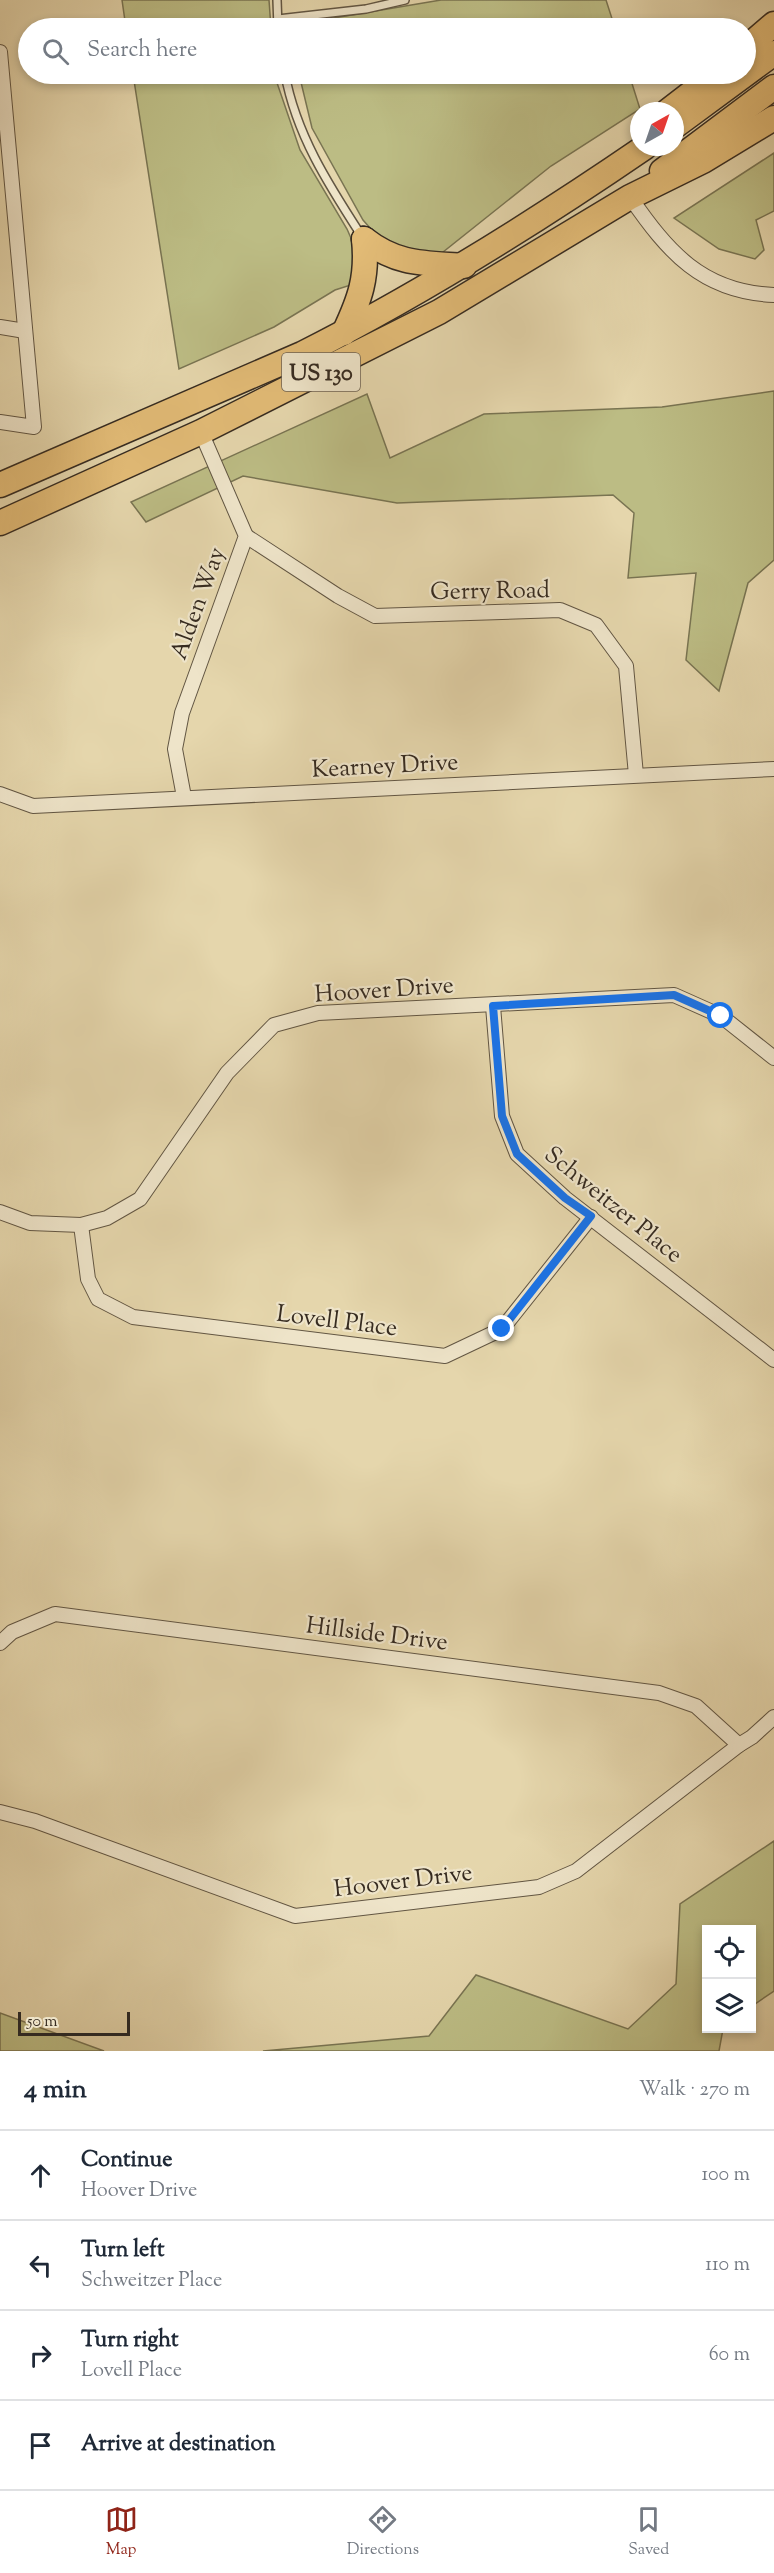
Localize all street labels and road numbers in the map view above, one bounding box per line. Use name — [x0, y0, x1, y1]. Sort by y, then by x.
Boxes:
road number: US 130 — [282, 353, 360, 391]
street label: Alden Way — [163, 543, 235, 665]
street label: Gerry Road — [430, 574, 551, 610]
street label: Kearney Drive — [311, 746, 459, 788]
street label: Hoover Drive — [313, 969, 455, 1013]
street label: Schweitzer Place — [536, 1139, 689, 1272]
street label: Lovell Place — [274, 1298, 399, 1346]
street label: Hillside Drive — [304, 1609, 450, 1661]
street label: Hoover Drive — [332, 1857, 475, 1907]

